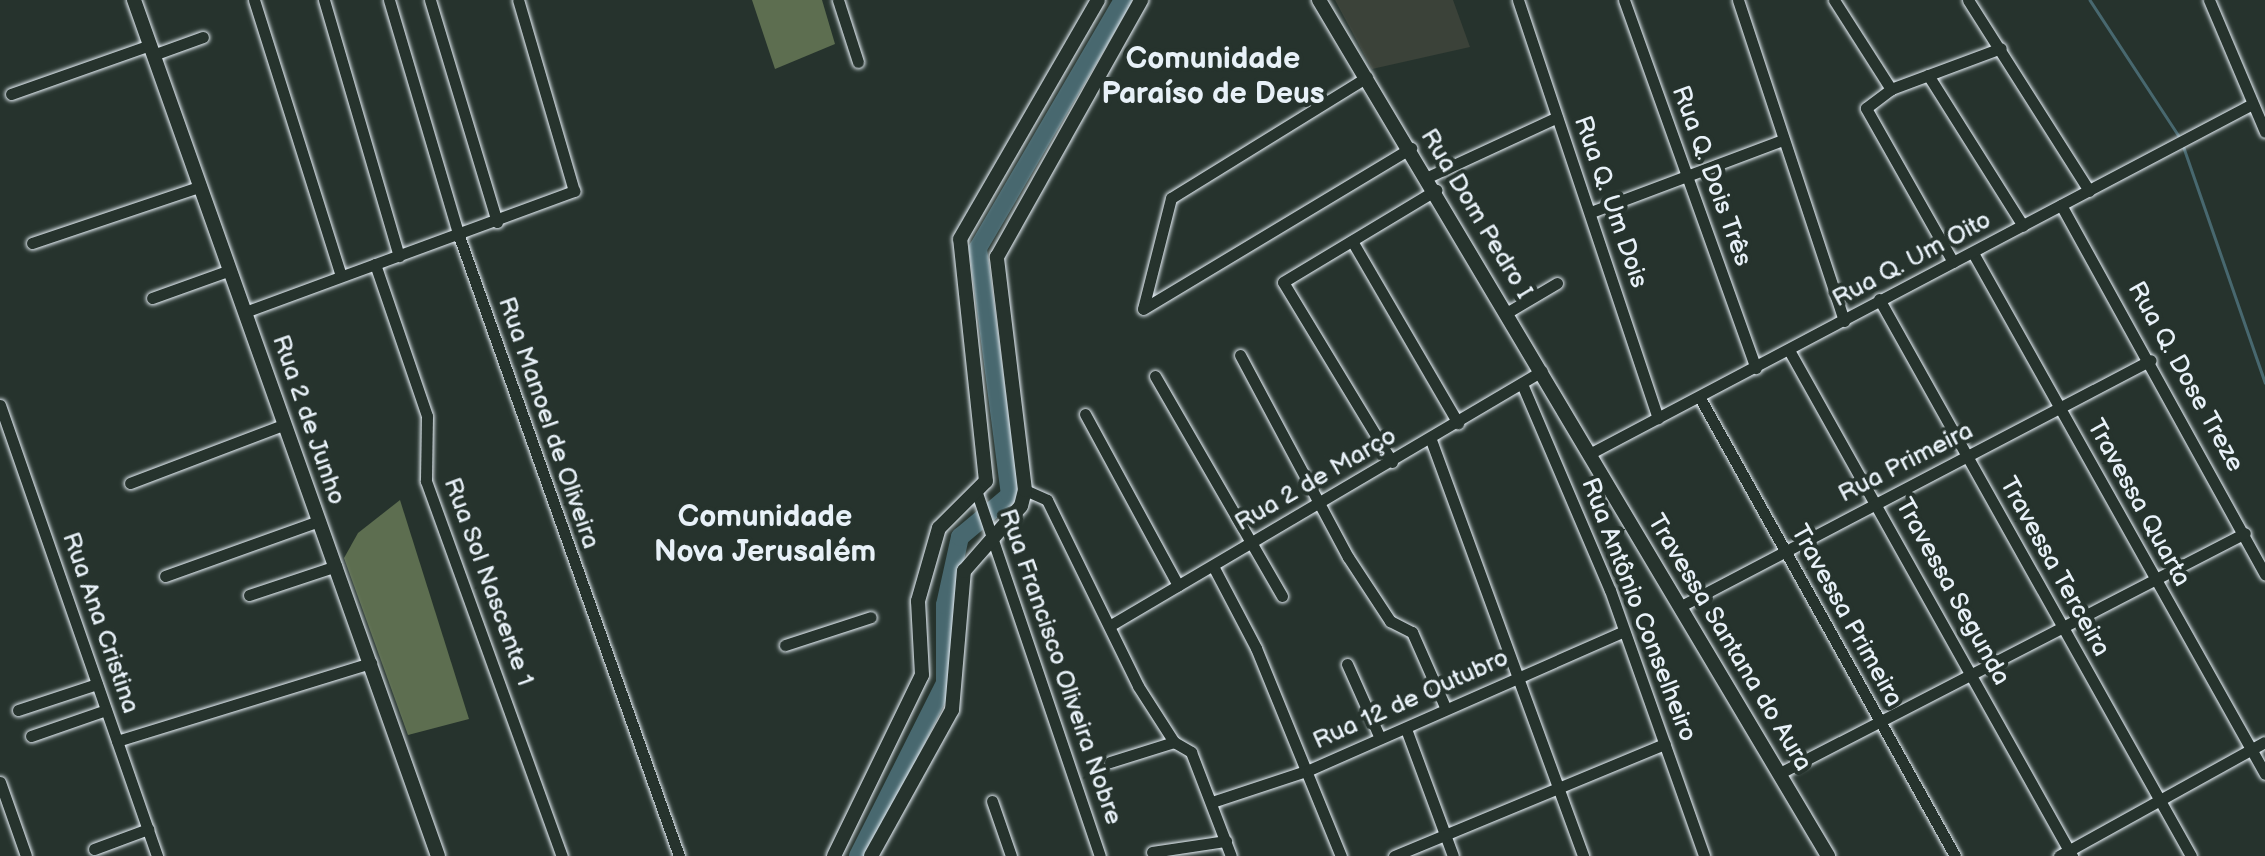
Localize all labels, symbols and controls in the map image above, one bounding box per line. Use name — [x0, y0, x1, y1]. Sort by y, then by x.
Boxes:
district label: Comunidade Paraíso de Deus — [1101, 41, 1325, 112]
street label: Rua Q. Dois Três — [1664, 81, 1758, 271]
street label: Rua Q. Um Dois — [1567, 112, 1653, 292]
street label: Rua Dom Pedro I — [1413, 123, 1539, 305]
street label: Rua Q. Um Oito — [1828, 206, 1996, 314]
street label: Rua Q. Dose Treze — [2120, 276, 2250, 478]
street label: Rua Manoel de Oliveira — [491, 293, 605, 553]
street label: Rua 2 de Junho — [265, 330, 351, 510]
street label: Travessa Quarta — [2080, 414, 2196, 592]
street label: Rua Primeira — [1834, 416, 1978, 510]
street label: Rua 2 de Março — [1230, 422, 1402, 538]
street label: Travessa Terceira — [1992, 472, 2116, 662]
street label: Rua Sol Nascente 1 — [436, 474, 540, 690]
street label: Rua Antônio Conselheiro — [1574, 474, 1702, 746]
street label: Travessa Segunda — [1888, 493, 2016, 691]
district label: Comunidade Nova Jerusalém — [654, 499, 876, 570]
street label: Rua Francisco Oliveira Nobre — [992, 505, 1128, 829]
street label: Travessa Santana do Aura — [1640, 509, 1818, 777]
street label: Travessa Primeira — [1784, 520, 1908, 712]
street label: Rua Ana Cristina — [55, 528, 145, 718]
street label: Rua 12 de Outubro — [1309, 643, 1513, 757]

